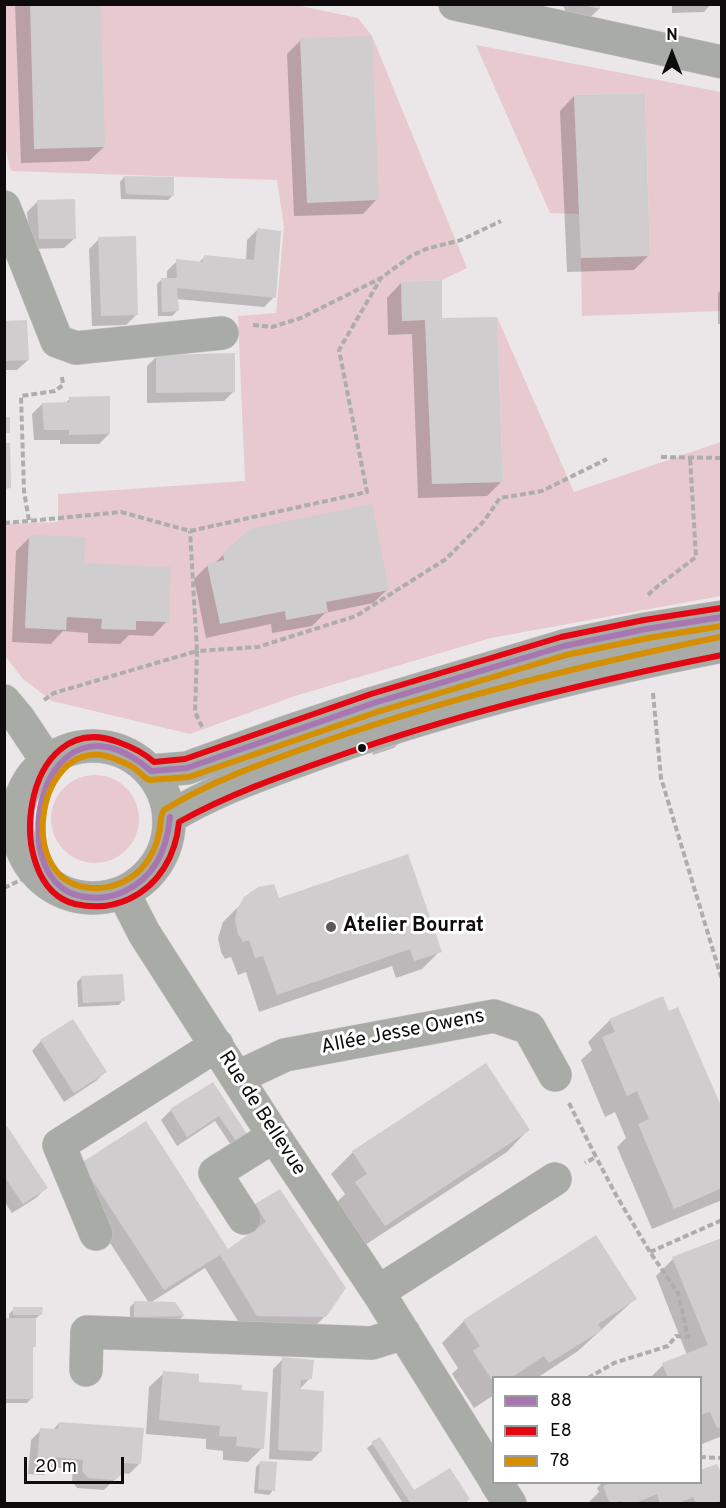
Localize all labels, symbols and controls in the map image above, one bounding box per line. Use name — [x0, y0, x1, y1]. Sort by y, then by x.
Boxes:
north arrow — [642, 24, 702, 84]
text: N — [666, 26, 678, 46]
unlabelled marker — [356, 742, 368, 754]
place label: Atelier Bourrat — [343, 915, 484, 939]
marker: Atelier Bourrat — [324, 920, 338, 934]
street label: Allée Jesse Owens — [319, 1005, 487, 1061]
street label: Rue de Bellevue — [212, 1047, 310, 1181]
legend — [492, 1376, 702, 1484]
text: 88 — [550, 1390, 572, 1413]
text: E8 — [550, 1420, 572, 1443]
scale bar — [27, 1445, 128, 1483]
text: 78 — [550, 1450, 570, 1473]
text: 20 m — [35, 1456, 77, 1479]

